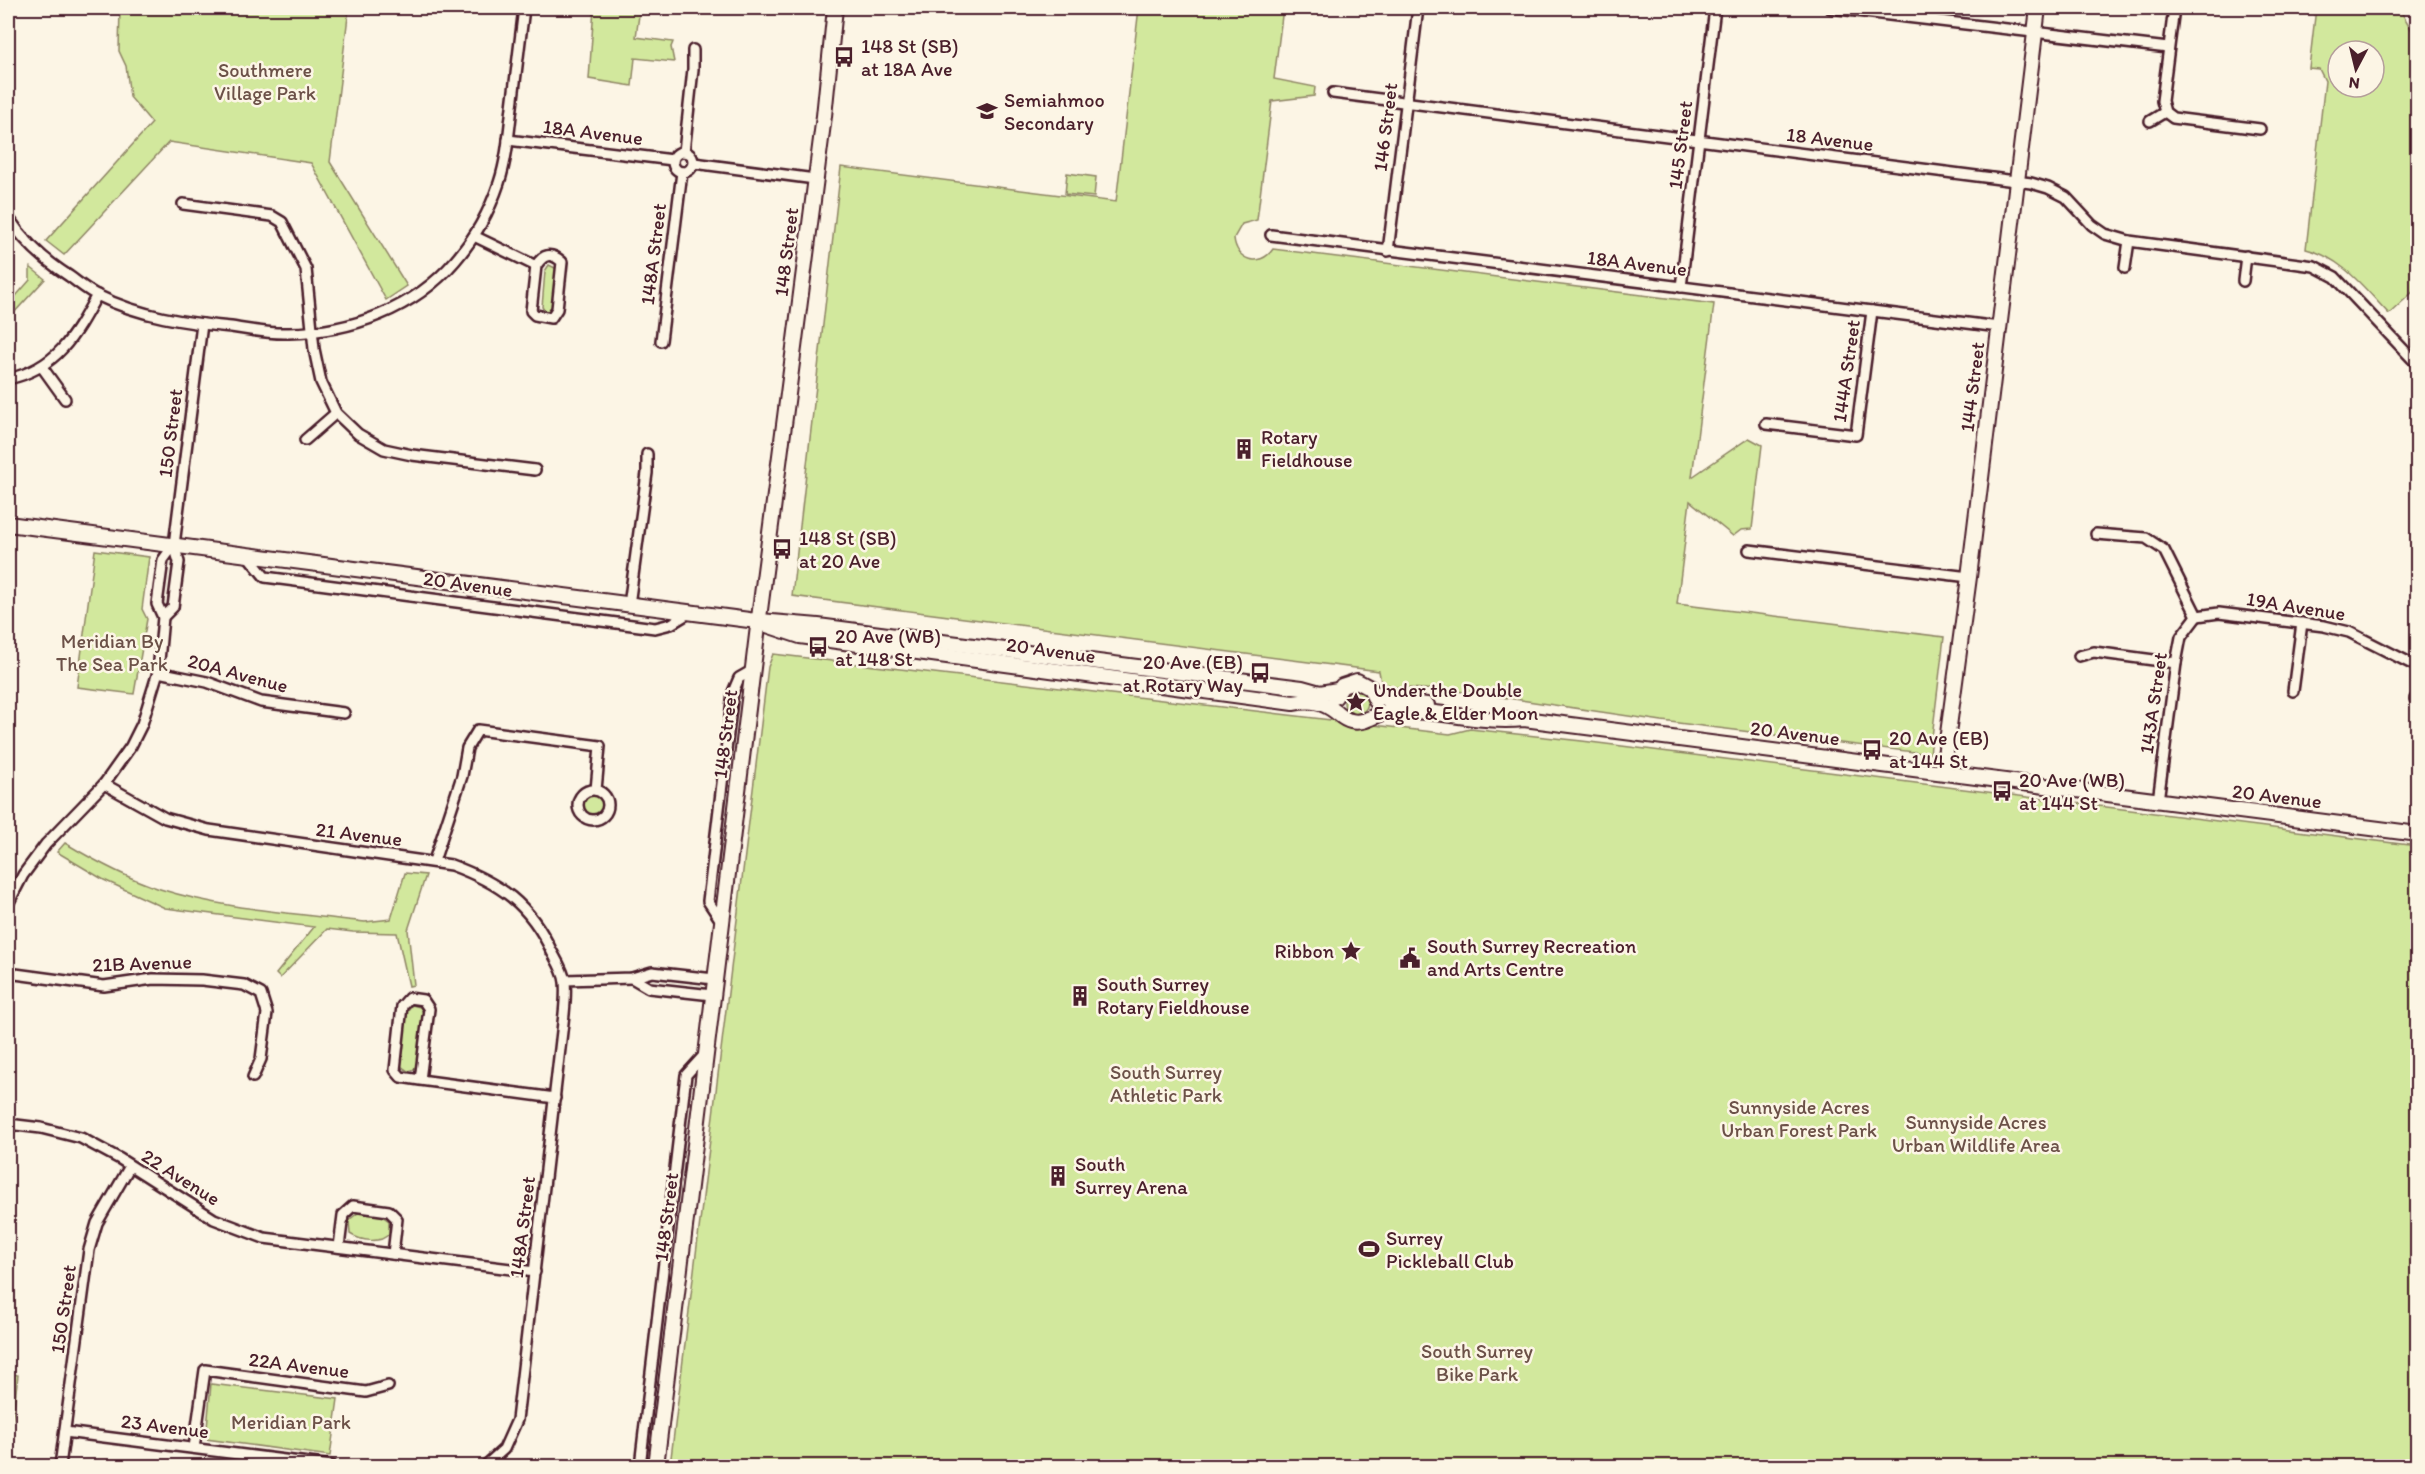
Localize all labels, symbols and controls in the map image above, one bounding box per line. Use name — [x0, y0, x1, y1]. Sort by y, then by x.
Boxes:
place label: 148 St (SB) at 18A Ave — [861, 34, 958, 81]
north arrow — [2326, 39, 2386, 99]
bus stop icon: 148 St (SB) at 18A Ave — [832, 45, 856, 69]
park label: Southmere Village Park — [214, 58, 316, 105]
text: N — [2348, 73, 2361, 93]
street label: 146 Street — [1368, 81, 1402, 173]
place label: Semiahmoo Secondary — [1004, 88, 1105, 135]
school or university icon: Semiahmoo Secondary — [975, 99, 999, 123]
street label: 145 Street — [1663, 99, 1697, 191]
street label: 18A Avenue — [542, 114, 644, 150]
street label: 18 Avenue — [1785, 122, 1875, 156]
street label: 148A Street — [635, 202, 671, 306]
street label: 148 Street — [769, 206, 803, 298]
street label: 18A Avenue — [1586, 245, 1688, 281]
street label: 144A Street — [1827, 318, 1865, 424]
street label: 144 Street — [1955, 341, 1989, 433]
street label: 150 Street — [153, 387, 187, 479]
place label: Rotary Fieldhouse — [1261, 425, 1353, 472]
building icon: Rotary Fieldhouse — [1232, 437, 1256, 461]
place label: 148 St (SB) at 20 Ave — [799, 526, 896, 573]
bus stop icon: 148 St (SB) at 20 Ave — [770, 537, 794, 561]
street label: 20 Avenue — [422, 566, 514, 602]
street label: 19A Avenue — [2245, 586, 2347, 626]
place label: 20 Ave (WB) at 148 St — [835, 624, 941, 671]
park label: Meridian By The Sea Park — [56, 629, 168, 676]
street label: 20 Avenue — [1005, 632, 1097, 668]
bus stop icon: 20 Ave (WB) at 148 St — [806, 635, 830, 659]
street label: 20A Avenue — [185, 648, 291, 698]
place label: 20 Ave (EB) at Rotary Way — [1123, 650, 1244, 697]
street label: 143A Street — [2134, 651, 2172, 755]
bus stop icon: 20 Ave (EB) at Rotary Way — [1248, 661, 1272, 685]
place label: Under the Double Eagle & Elder Moon — [1373, 678, 1538, 725]
street label: 148 Street — [708, 688, 742, 780]
place icon: Under the Double Eagle & Elder Moon — [1344, 690, 1368, 714]
street label: 20 Avenue — [1749, 716, 1841, 750]
place label: 20 Ave (EB) at 144 St — [1889, 726, 1989, 773]
bus stop icon: 20 Ave (EB) at 144 St — [1860, 738, 1884, 762]
place label: 20 Ave (WB) at 144 St — [2019, 768, 2125, 815]
bus stop icon: 20 Ave (WB) at 144 St — [1990, 779, 2014, 803]
street label: 20 Avenue — [2231, 779, 2323, 813]
street label: 21 Avenue — [314, 817, 404, 851]
place label: South Surrey Recreation and Arts Centre — [1427, 934, 1636, 981]
place label: Ribbon — [1275, 939, 1334, 963]
place icon: Ribbon — [1339, 939, 1363, 963]
public building icon: South Surrey Recreation and Arts Centre — [1398, 946, 1422, 970]
street label: 21B Avenue — [92, 949, 192, 977]
place label: South Surrey Rotary Fieldhouse — [1097, 972, 1250, 1019]
building icon: South Surrey Rotary Fieldhouse — [1068, 984, 1092, 1008]
park label: South Surrey Athletic Park — [1110, 1060, 1223, 1107]
park label: Sunnyside Acres Urban Forest Park — [1721, 1095, 1877, 1142]
park label: Sunnyside Acres Urban Wildlife Area — [1892, 1110, 2061, 1157]
street label: 22 Avenue — [137, 1143, 225, 1211]
place label: South Surrey Arena — [1075, 1152, 1188, 1199]
building icon: South Surrey Arena — [1046, 1164, 1070, 1188]
street label: 148 Street — [649, 1171, 683, 1263]
street label: 148A Street — [504, 1175, 540, 1279]
place label: Surrey Pickleball Club — [1386, 1226, 1514, 1273]
sports icon: Surrey Pickleball Club — [1357, 1237, 1381, 1261]
street label: 150 Street — [45, 1263, 81, 1355]
park label: South Surrey Bike Park — [1421, 1339, 1534, 1386]
street label: 22A Avenue — [247, 1347, 351, 1383]
street label: 23 Avenue — [120, 1409, 210, 1443]
park label: Meridian Park — [231, 1410, 351, 1434]

